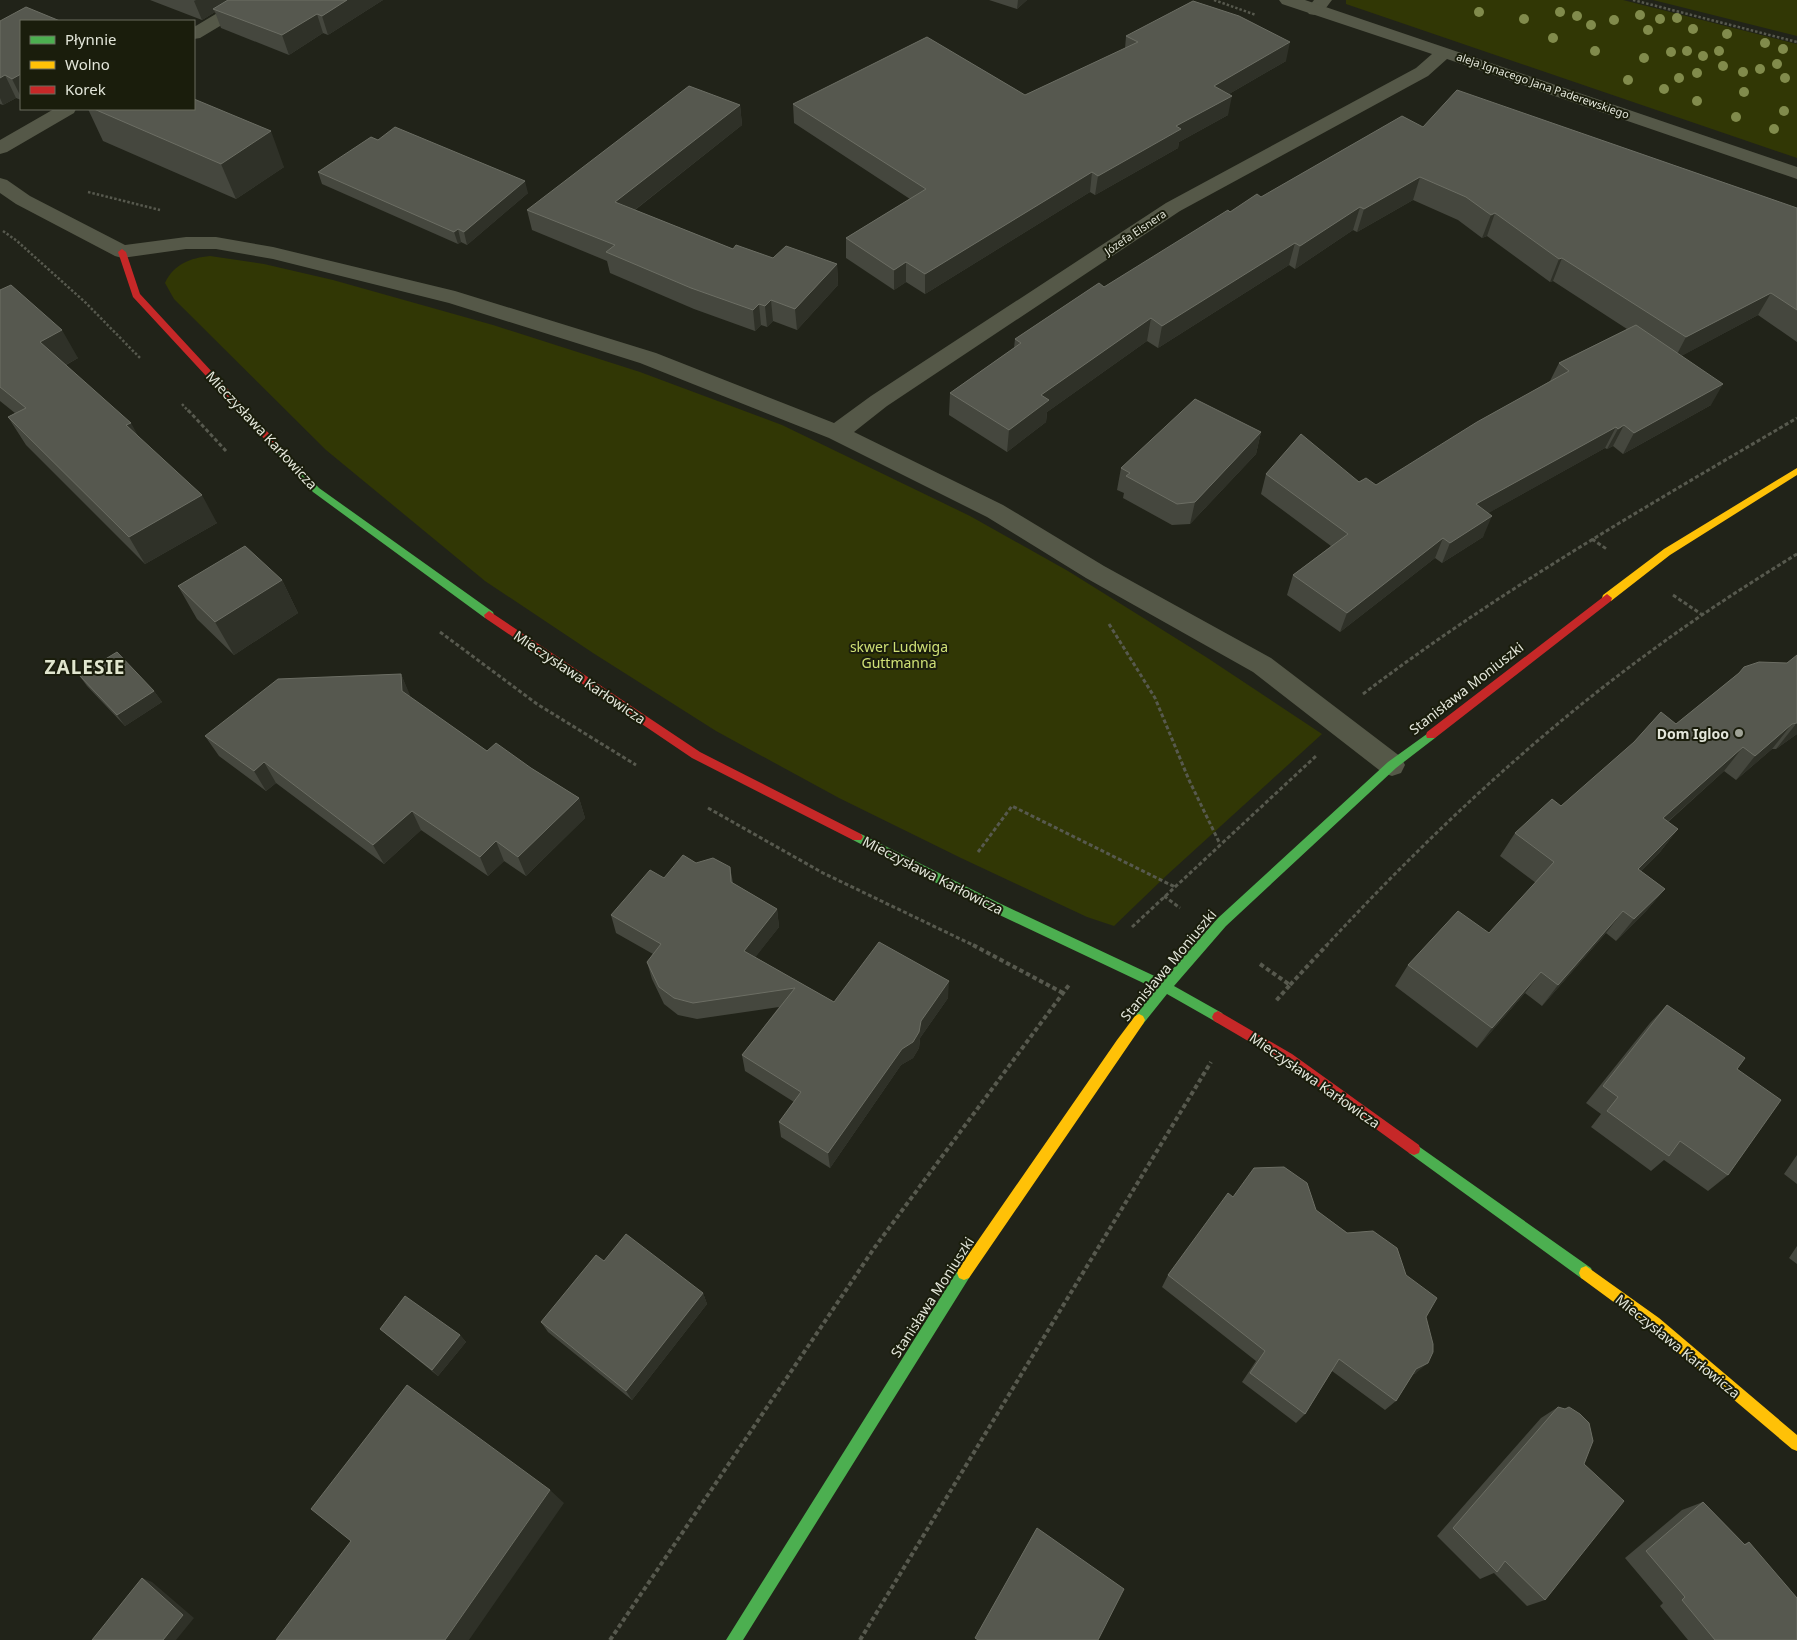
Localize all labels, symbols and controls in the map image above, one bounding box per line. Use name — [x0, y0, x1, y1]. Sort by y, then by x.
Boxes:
legend — [20, 20, 195, 110]
text: Płynnie — [65, 29, 116, 49]
street label: aleja Ignacego Jana Paderewskiego — [1455, 48, 1632, 122]
text: Wolno — [65, 54, 110, 74]
text: Korek — [65, 79, 106, 99]
street label: Józefa Elsnera — [1100, 206, 1169, 259]
street label: Mieczysława Karłowicza — [202, 367, 322, 493]
street label: Mieczysława Karłowicza — [510, 626, 650, 728]
park label: skwer Ludwiga Guttmanna — [850, 637, 948, 672]
street label: Stanisława Moniuszki — [1405, 637, 1527, 739]
district label: ZALESIE — [45, 654, 125, 680]
place label: Dom Igloo — [1657, 724, 1729, 743]
marker: Dom Igloo — [1733, 727, 1745, 739]
street label: Mieczysława Karłowicza — [860, 831, 1006, 919]
street label: Stanisława Moniuszki — [1116, 905, 1220, 1025]
street label: Mieczysława Karłowicza — [1246, 1028, 1384, 1132]
street label: Stanisława Moniuszki — [886, 1233, 978, 1361]
street label: Mieczysława Karłowicza — [1612, 1290, 1744, 1402]

